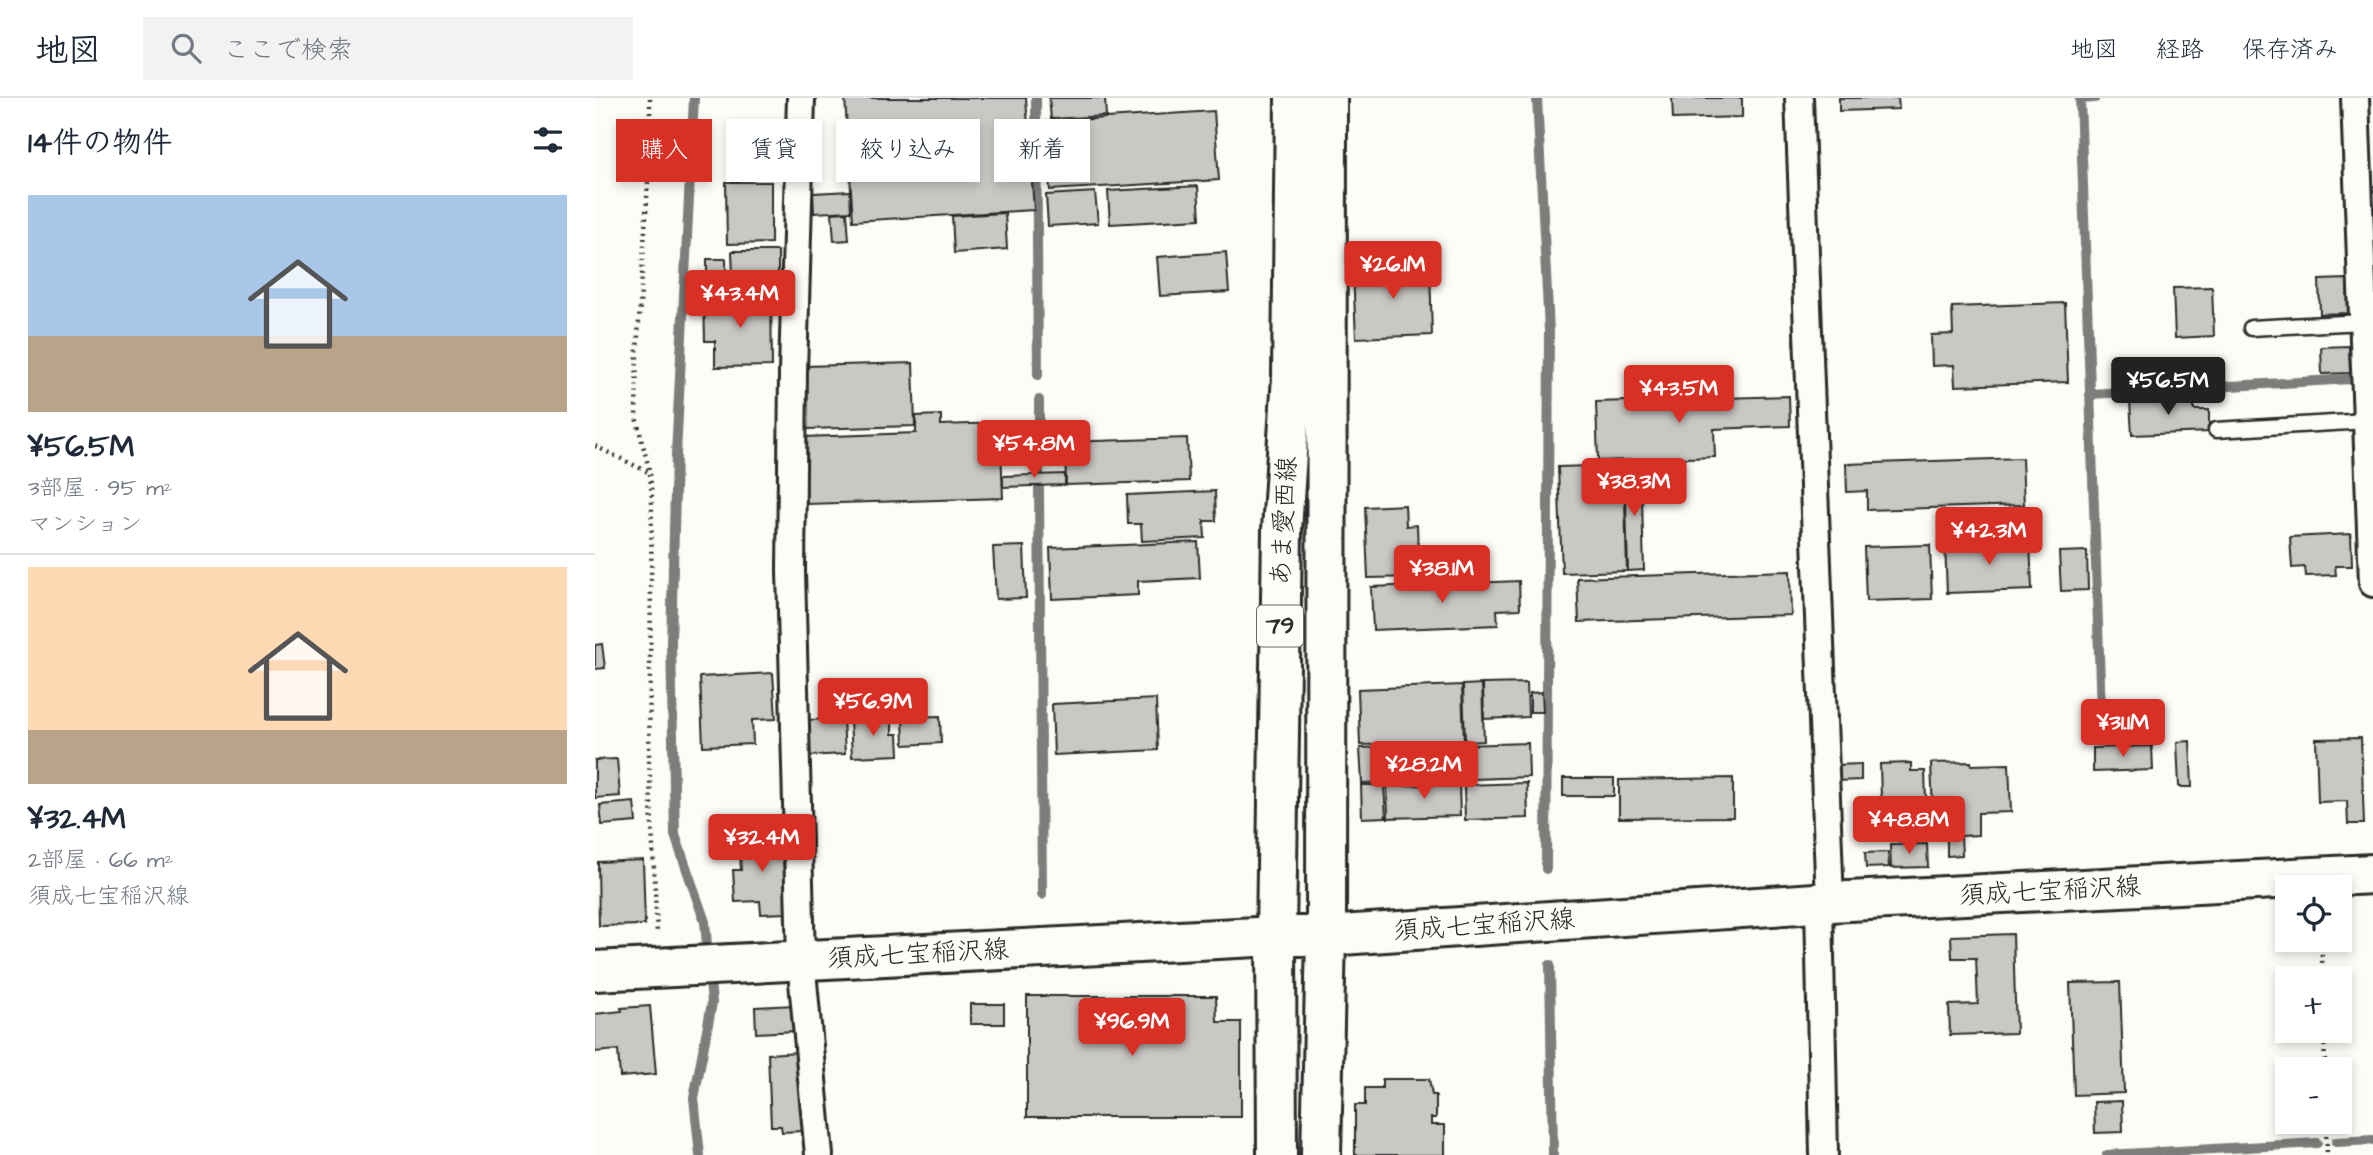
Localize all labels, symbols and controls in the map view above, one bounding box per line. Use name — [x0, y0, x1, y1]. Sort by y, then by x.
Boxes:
search box — [143, 17, 633, 80]
text: 地図 — [35, 28, 101, 74]
icon: search — [167, 29, 205, 67]
text: ここで検索 — [223, 32, 353, 68]
text: 地図 — [2070, 33, 2118, 67]
text: 経路 — [2156, 33, 2204, 67]
text: 保存済み — [2242, 33, 2338, 67]
chip: 購入 — [616, 119, 712, 182]
chip: 賃貸 — [726, 119, 822, 182]
chip: 絞り込み — [836, 119, 980, 182]
chip: 新着 — [994, 119, 1090, 182]
icon: filters — [529, 121, 567, 159]
text: 14件の物件 — [28, 122, 172, 164]
icon: home — [235, 241, 361, 367]
pin: ¥26.1M — [1336, 242, 1450, 301]
text: ¥26.1M — [1360, 248, 1426, 280]
pin: ¥43.4M — [683, 271, 797, 330]
text: ¥43.4M — [701, 277, 779, 309]
pin: ¥56.5M — [2111, 358, 2225, 417]
text: ¥56.5M — [2127, 364, 2209, 396]
pin: ¥43.5M — [1622, 366, 1736, 425]
text: ¥43.5M — [1640, 372, 1718, 404]
pin: ¥54.8M — [977, 420, 1091, 480]
text: ¥56.5M — [28, 426, 134, 468]
text: ¥54.8M — [993, 427, 1075, 459]
street label: あま愛西線 — [1263, 455, 1305, 587]
pin: ¥38.3M — [1577, 458, 1691, 518]
text: ¥38.3M — [1598, 465, 1670, 497]
text: 3部屋 · 95 m² — [28, 472, 172, 504]
text: マンション — [28, 508, 142, 540]
pin: ¥42.3M — [1932, 508, 2046, 567]
text: ¥42.3M — [1951, 514, 2027, 546]
pin: ¥38.1M — [1385, 546, 1499, 605]
text: ¥38.1M — [1410, 552, 1474, 584]
road number: 79 — [1257, 606, 1303, 646]
icon: home — [235, 613, 361, 739]
pin: ¥56.9M — [816, 678, 930, 738]
text: ¥56.9M — [834, 685, 912, 717]
pin: ¥31.1M — [2066, 700, 2180, 759]
text: ¥31.1M — [2097, 706, 2149, 738]
pin: ¥28.2M — [1367, 742, 1481, 801]
text: ¥28.2M — [1386, 748, 1462, 780]
pin: ¥48.8M — [1852, 796, 1966, 856]
text: ¥32.4M — [28, 798, 126, 840]
text: ¥48.8M — [1869, 803, 1949, 835]
pin: ¥32.4M — [705, 814, 819, 874]
text: ¥32.4M — [724, 821, 800, 853]
text: 2部屋 · 66 m² — [28, 844, 173, 876]
street label: 須成七宝稲沢線 — [1958, 868, 2142, 914]
map controls — [2275, 875, 2352, 1134]
button: locate — [2275, 875, 2352, 952]
text: 須成七宝稲沢線 — [28, 880, 189, 912]
street label: 須成七宝稲沢線 — [1392, 901, 1576, 949]
street label: 須成七宝稲沢線 — [826, 931, 1010, 977]
button: + — [2275, 966, 2352, 1043]
pin: ¥96.9M — [1075, 998, 1189, 1058]
text: ¥96.9M — [1094, 1005, 1170, 1037]
button: − — [2275, 1057, 2352, 1134]

